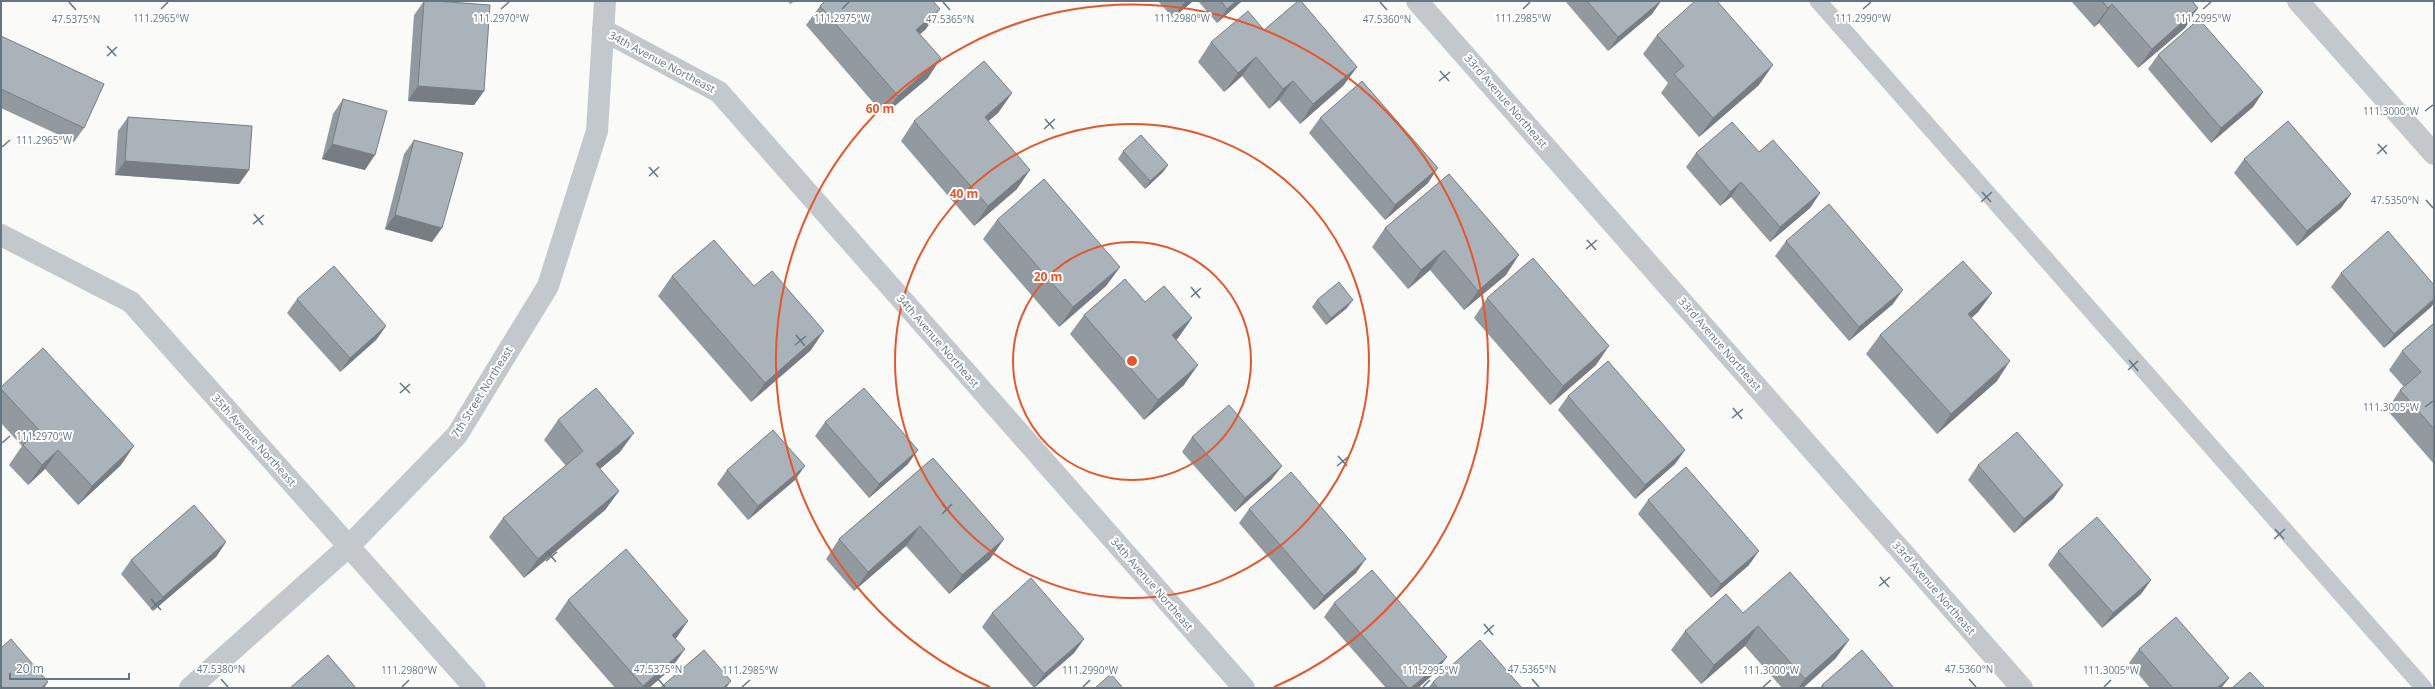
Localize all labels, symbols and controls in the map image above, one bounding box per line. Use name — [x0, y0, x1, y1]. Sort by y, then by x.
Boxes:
text: 111.2965°W — [133, 11, 190, 25]
text: 111.2970°W — [473, 11, 530, 25]
text: 111.2975°W — [814, 11, 871, 25]
text: 111.2980°W — [1154, 11, 1211, 25]
text: 111.2985°W — [1495, 11, 1552, 25]
text: 111.2990°W — [1835, 11, 1892, 25]
text: 111.2995°W — [2175, 11, 2232, 25]
text: 47.5375°N — [52, 12, 100, 26]
text: 47.5365°N — [926, 12, 974, 26]
text: 47.5360°N — [1363, 12, 1411, 26]
street label: 34th Avenue Northeast — [606, 27, 718, 96]
street label: 33rd Avenue Northeast — [1462, 51, 1551, 151]
text: 60 m — [866, 100, 894, 117]
text: 111.3000°W — [2363, 104, 2420, 118]
text: 111.2965°W — [16, 133, 73, 147]
text: 40 m — [950, 185, 978, 202]
text: 47.5350°N — [2371, 193, 2419, 207]
text: 20 m — [1034, 268, 1062, 285]
street label: 34th Avenue Northeast — [894, 291, 983, 390]
street label: 33rd Avenue Northeast — [1676, 294, 1765, 394]
street label: 7th Street Northeast — [447, 343, 516, 440]
centre of rings — [1125, 354, 1139, 368]
street label: 35th Avenue Northeast — [209, 391, 300, 489]
text: 111.3005°W — [2363, 400, 2420, 414]
text: 111.2970°W — [16, 429, 73, 443]
street label: 34th Avenue Northeast — [1108, 534, 1197, 633]
street label: 33rd Avenue Northeast — [1890, 538, 1979, 638]
scale bar — [10, 655, 129, 681]
text: 20 m — [16, 660, 44, 677]
text: 47.5380°N — [197, 662, 245, 676]
text: 47.5375°N — [634, 662, 682, 676]
text: 47.5365°N — [1508, 662, 1556, 676]
text: 47.5360°N — [1945, 662, 1993, 676]
text: 111.2980°W — [381, 663, 438, 677]
text: 111.2985°W — [722, 663, 779, 677]
text: 111.2990°W — [1062, 663, 1119, 677]
text: 111.2995°W — [1402, 663, 1459, 677]
text: 111.3000°W — [1743, 663, 1800, 677]
text: 111.3005°W — [2083, 663, 2140, 677]

